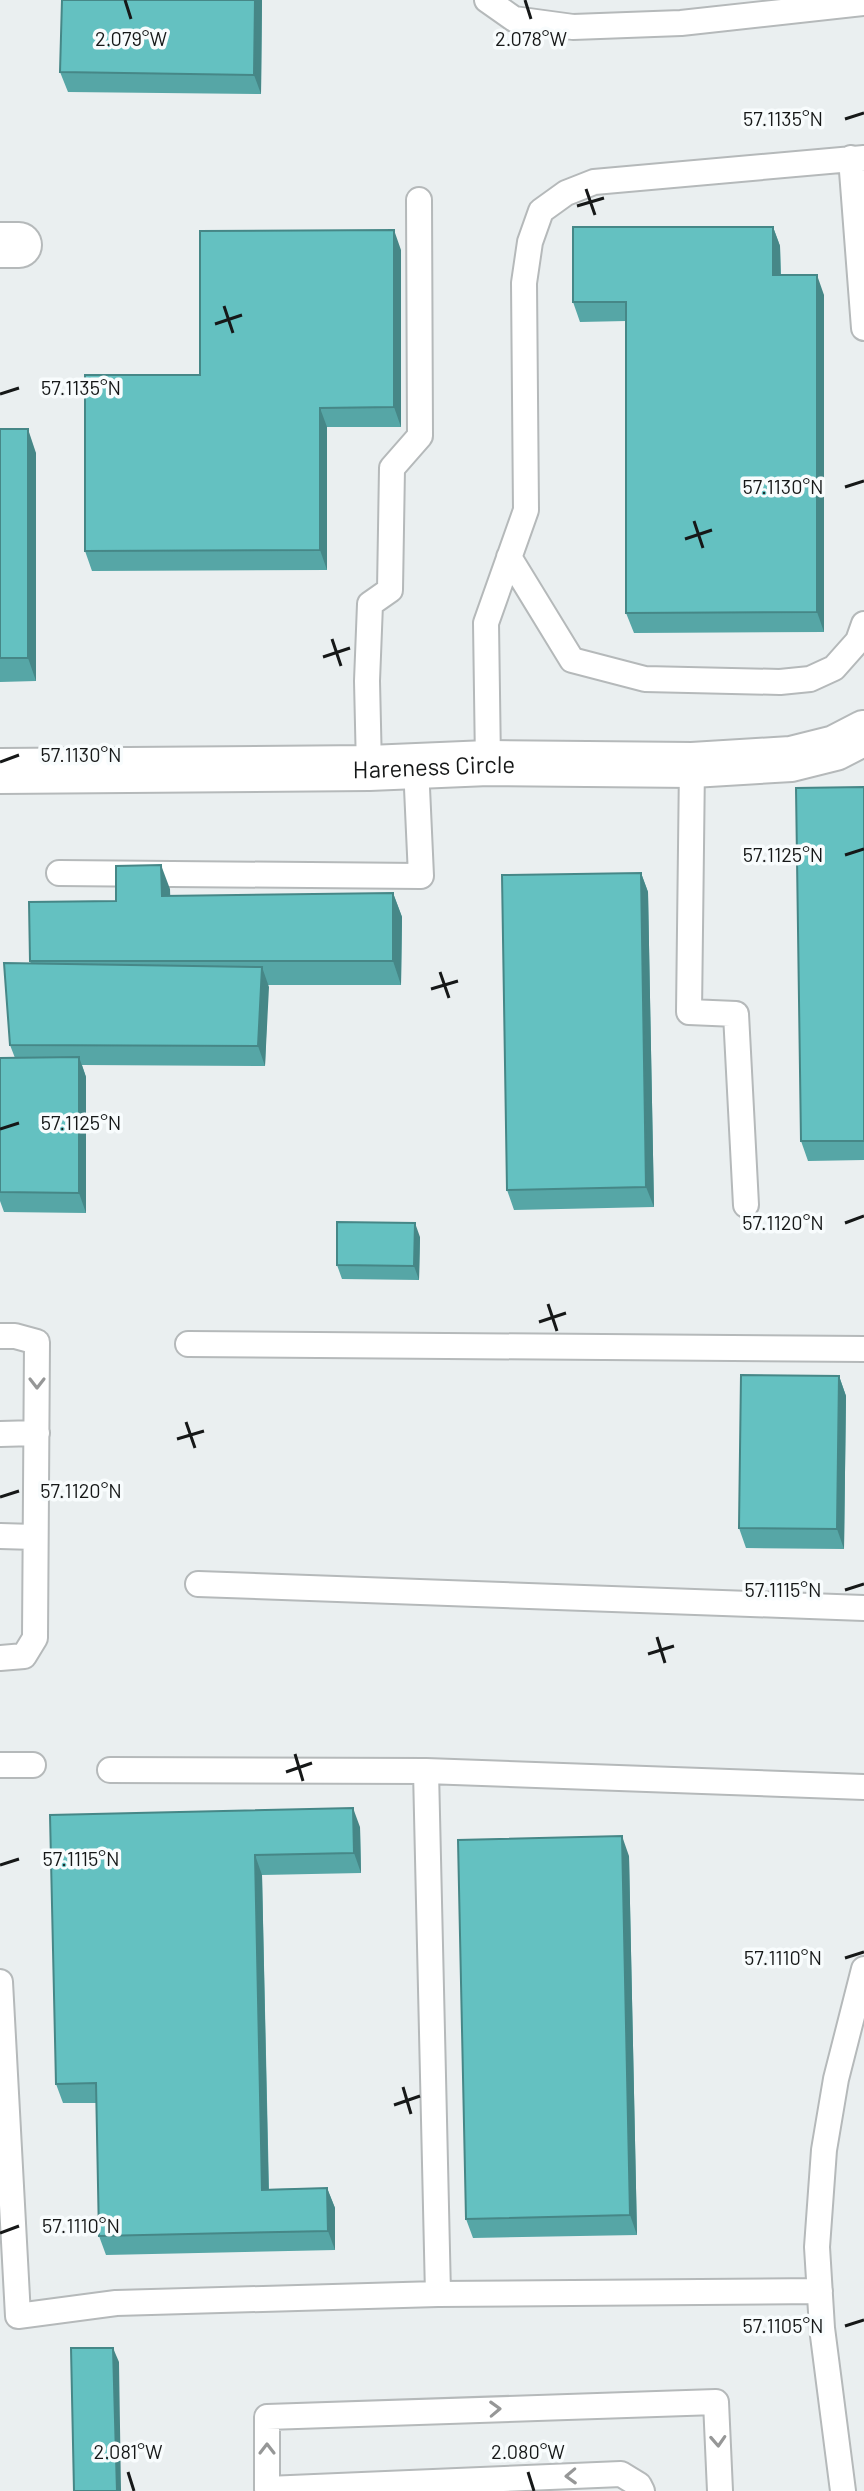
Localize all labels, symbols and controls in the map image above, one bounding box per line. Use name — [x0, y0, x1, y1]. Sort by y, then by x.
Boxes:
text: 2.079°W — [95, 26, 167, 50]
text: 2.078°W — [495, 26, 567, 50]
text: 57.1135°N — [743, 106, 823, 130]
text: 57.1135°N — [41, 375, 121, 399]
text: 57.1130°N — [742, 474, 824, 498]
text: 57.1130°N — [40, 742, 122, 766]
street label: Hareness Circle — [353, 748, 515, 783]
text: 57.1125°N — [743, 842, 823, 866]
text: 57.1125°N — [41, 1110, 121, 1134]
text: 57.1120°N — [742, 1210, 824, 1234]
one-way arrow — [28, 1377, 46, 1390]
text: 57.1120°N — [40, 1478, 122, 1502]
text: 57.1115°N — [745, 1577, 821, 1601]
text: 57.1115°N — [43, 1846, 119, 1870]
text: 57.1110°N — [744, 1945, 822, 1969]
text: 57.1110°N — [42, 2213, 120, 2237]
text: 57.1105°N — [742, 2313, 824, 2337]
one-way arrow — [489, 2401, 502, 2418]
one-way arrow — [709, 2435, 726, 2448]
text: 2.081°W — [94, 2439, 163, 2463]
text: 2.080°W — [491, 2439, 565, 2463]
one-way arrow — [258, 2442, 276, 2455]
one-way arrow — [564, 2468, 577, 2485]

